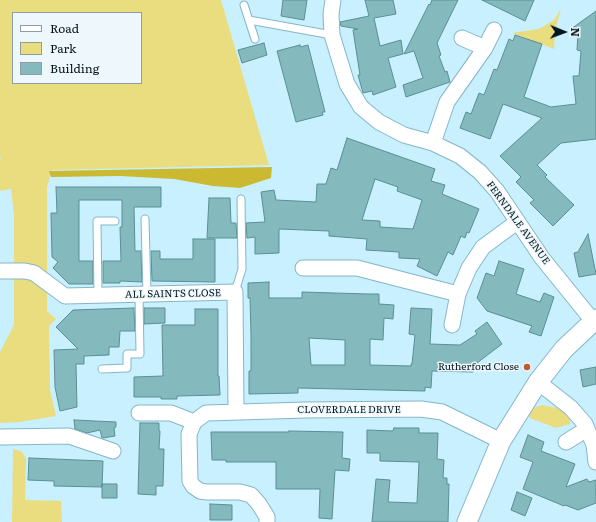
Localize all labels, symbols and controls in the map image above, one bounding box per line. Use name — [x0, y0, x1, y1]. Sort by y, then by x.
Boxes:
legend — [12, 12, 142, 84]
north arrow — [544, 12, 584, 52]
text: Road — [50, 19, 79, 37]
text: N — [568, 27, 584, 37]
text: Park — [50, 39, 76, 57]
text: Building — [50, 59, 99, 77]
street label: FERNDALE AVENUE — [484, 179, 552, 267]
street label: ALL SAINTS CLOSE — [125, 287, 221, 301]
place label: Rutherford Close — [438, 361, 519, 373]
marker: Rutherford Close — [522, 362, 532, 372]
street label: CLOVERDALE DRIVE — [297, 404, 401, 416]

